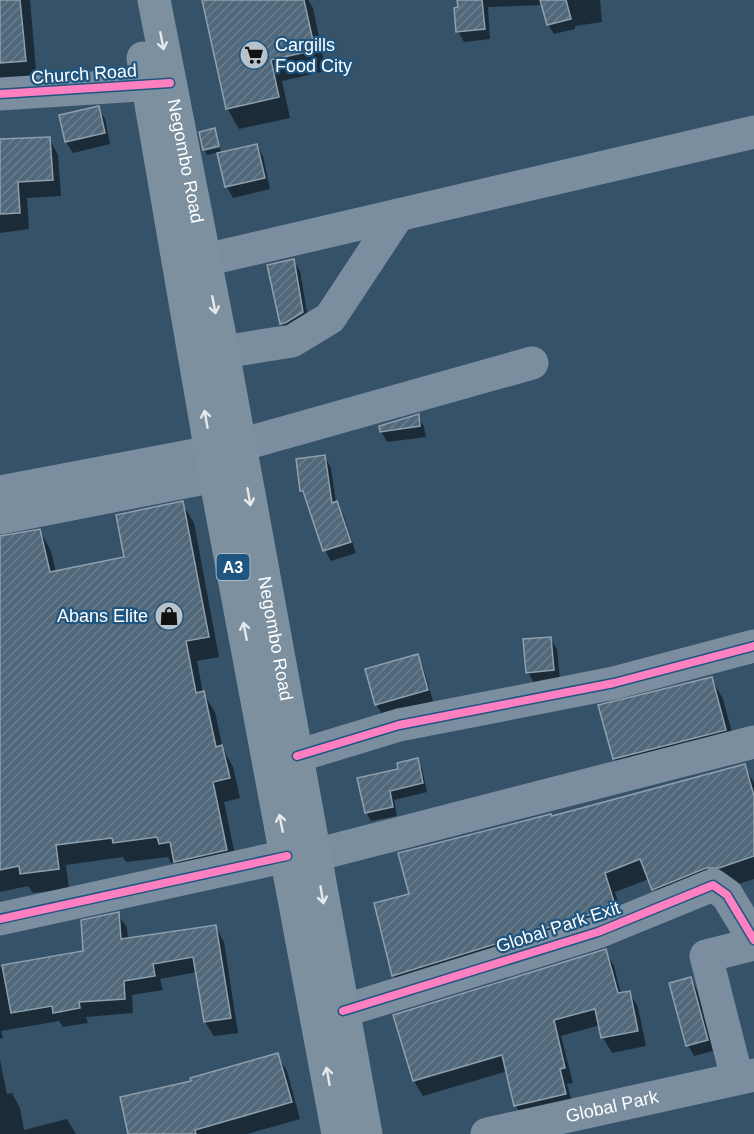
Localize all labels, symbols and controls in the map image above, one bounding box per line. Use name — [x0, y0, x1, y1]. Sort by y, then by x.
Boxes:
one-way arrow — [157, 31, 168, 51]
place label: Cargills Food City — [275, 35, 352, 76]
supermarket icon: Cargills Food City — [238, 39, 270, 71]
street label: Church Road — [30, 60, 138, 88]
street label: Negombo Road — [164, 97, 207, 225]
one-way arrow — [209, 295, 220, 314]
one-way arrow — [200, 409, 211, 429]
one-way arrow — [244, 486, 255, 506]
road number: A3 — [216, 554, 250, 580]
street label: Negombo Road — [254, 575, 297, 702]
shop icon: Abans Elite — [153, 600, 185, 632]
place label: Abans Elite — [57, 606, 148, 626]
one-way arrow — [239, 622, 250, 641]
one-way arrow — [275, 813, 286, 833]
one-way arrow — [317, 885, 328, 904]
street label: Global Park Exit — [494, 898, 622, 956]
one-way arrow — [322, 1067, 333, 1087]
street label: Global Park — [564, 1086, 661, 1126]

